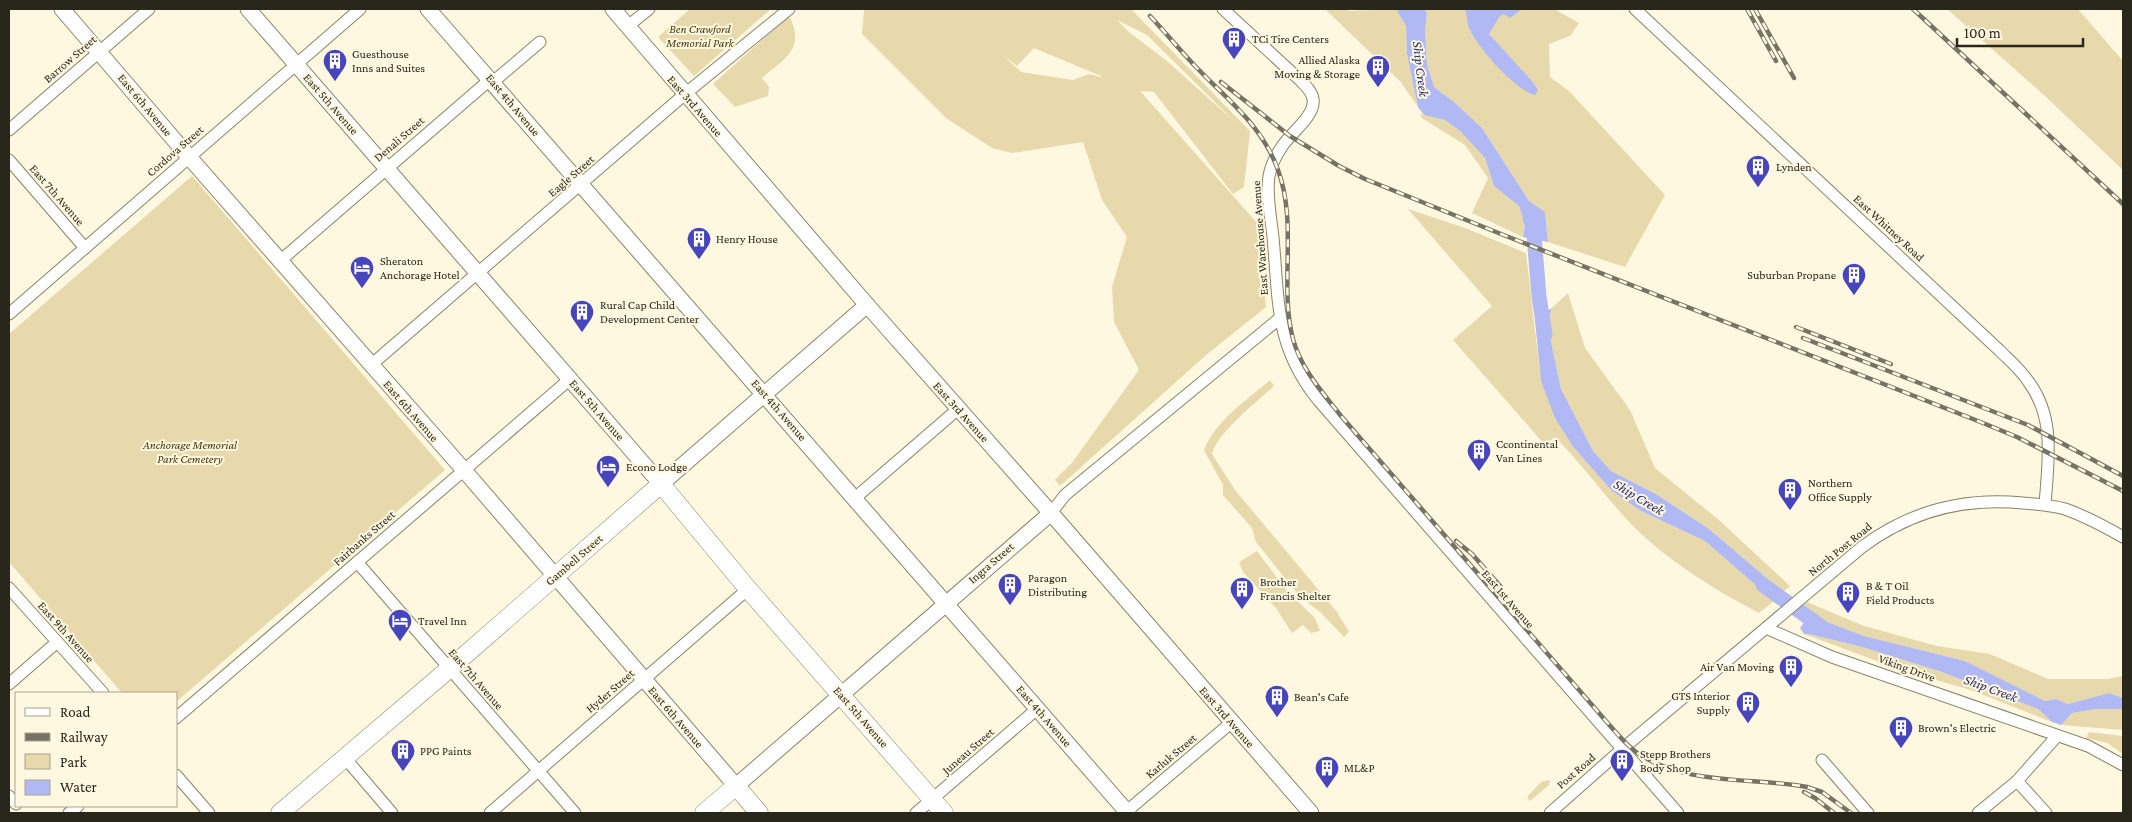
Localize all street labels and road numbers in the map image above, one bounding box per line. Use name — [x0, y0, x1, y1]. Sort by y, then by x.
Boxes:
street label: Barrow Street — [41, 32, 100, 86]
street label: East 5th Avenue — [301, 70, 361, 138]
street label: East 6th Avenue — [115, 71, 175, 139]
street label: East 4th Avenue — [483, 71, 543, 139]
street label: East 3rd Avenue — [665, 72, 725, 140]
street label: Denali Street — [371, 113, 428, 165]
street label: Cordova Street — [144, 122, 207, 179]
street label: Eagle Street — [545, 151, 598, 200]
street label: East 7th Avenue — [27, 162, 87, 228]
street label: East Warehouse Avenue — [1249, 180, 1271, 296]
street label: East Whitney Road — [1851, 192, 1928, 265]
street label: East 5th Avenue — [567, 376, 627, 444]
street label: East 4th Avenue — [748, 376, 810, 444]
street label: East 6th Avenue — [380, 377, 442, 445]
street label: East 3rd Avenue — [930, 379, 992, 445]
street label: Fairbanks Street — [330, 507, 399, 569]
street label: North Post Road — [1805, 519, 1875, 579]
street label: Gambell Street — [543, 531, 606, 589]
street label: Ingra Street — [965, 539, 1017, 587]
street label: East 1st Avenue — [1479, 567, 1537, 631]
street label: East 9th Avenue — [35, 599, 97, 665]
street label: East 7th Avenue — [446, 646, 506, 712]
street label: Viking Drive — [1877, 651, 1937, 685]
street label: Hyder Street — [583, 666, 638, 716]
street label: East 4th Avenue — [1013, 682, 1075, 750]
street label: East 6th Avenue — [645, 683, 707, 751]
street label: East 5th Avenue — [831, 683, 891, 751]
street label: East 3rd Avenue — [1197, 683, 1257, 751]
street label: Juneau Street — [939, 724, 998, 778]
street label: Karluk Street — [1143, 730, 1200, 781]
street label: Post Road — [1554, 750, 1599, 792]

